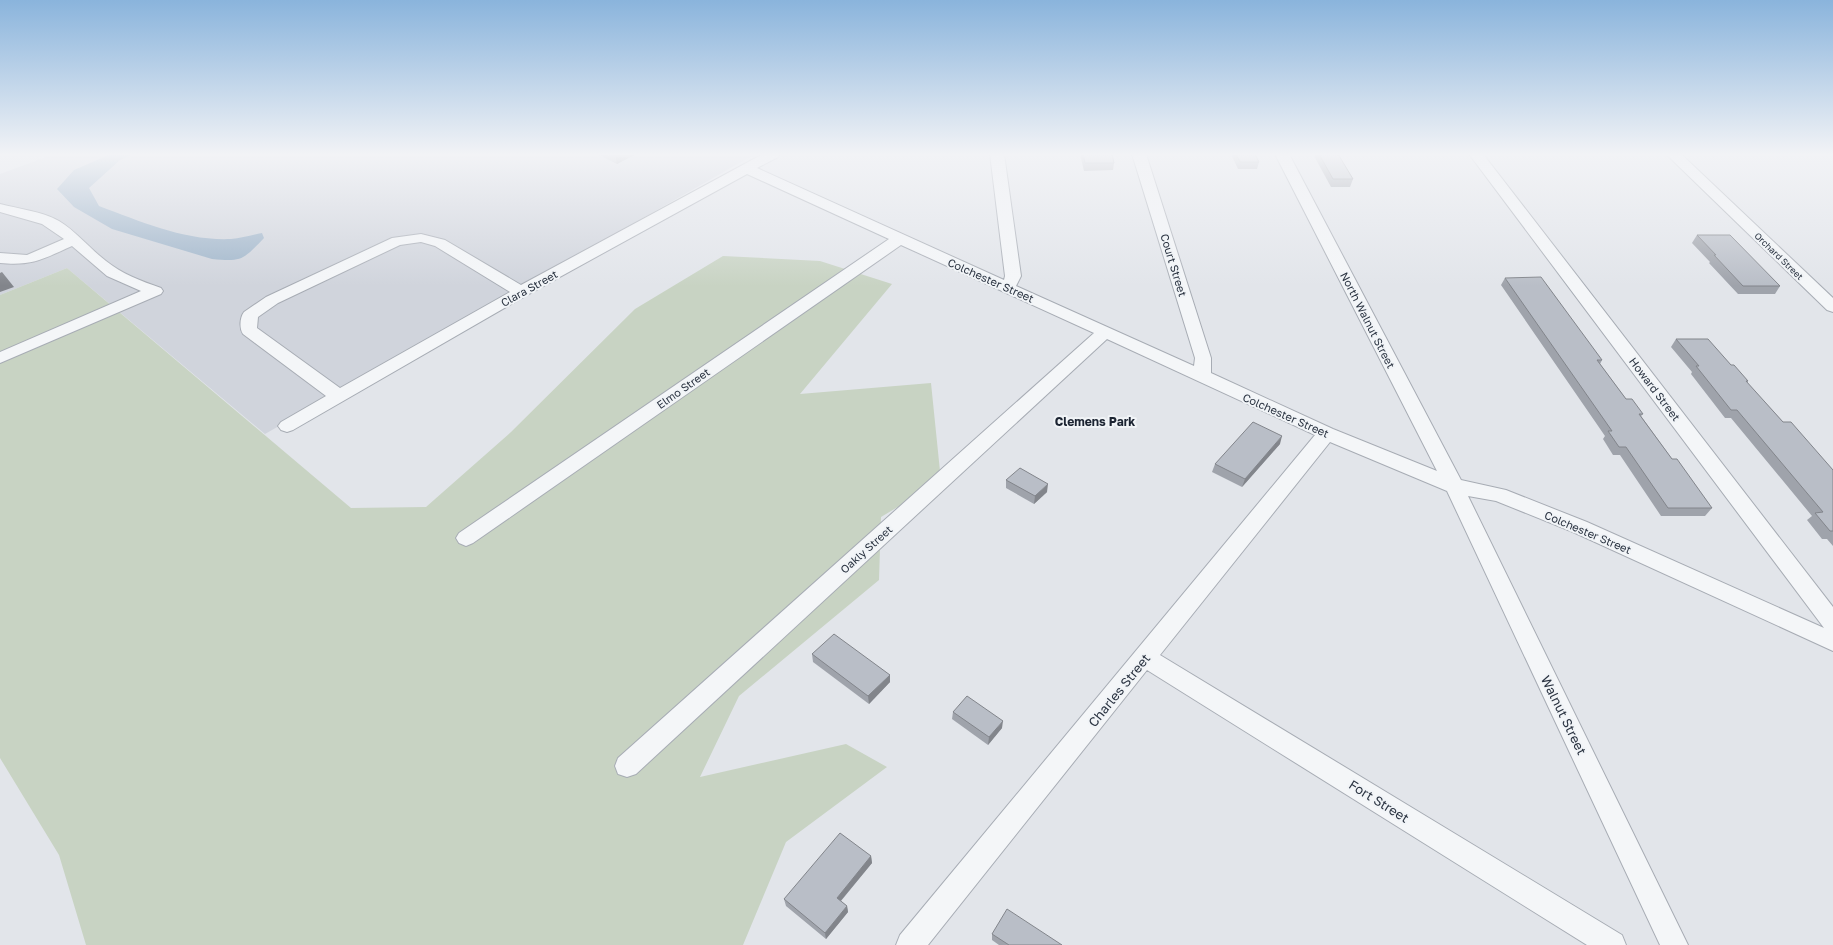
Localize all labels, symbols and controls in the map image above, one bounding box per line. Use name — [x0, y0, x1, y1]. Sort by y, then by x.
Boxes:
street label: Orchard Street — [1752, 230, 1806, 282]
street label: Court Street — [1158, 232, 1190, 298]
street label: Colchester Street — [946, 255, 1036, 305]
street label: Clara Street — [498, 267, 560, 309]
street label: North Walnut Street — [1338, 270, 1398, 370]
street label: Howard Street — [1627, 355, 1683, 423]
street label: Elmo Street — [654, 365, 712, 411]
street label: Colchester Street — [1241, 390, 1331, 440]
district label: Clemens Park — [1055, 414, 1135, 429]
street label: Colchester Street — [1543, 508, 1633, 556]
street label: Oakly Street — [837, 522, 895, 576]
street label: Charles Street — [1085, 650, 1153, 730]
street label: Walnut Street — [1538, 673, 1590, 757]
street label: Fort Street — [1346, 776, 1412, 826]

